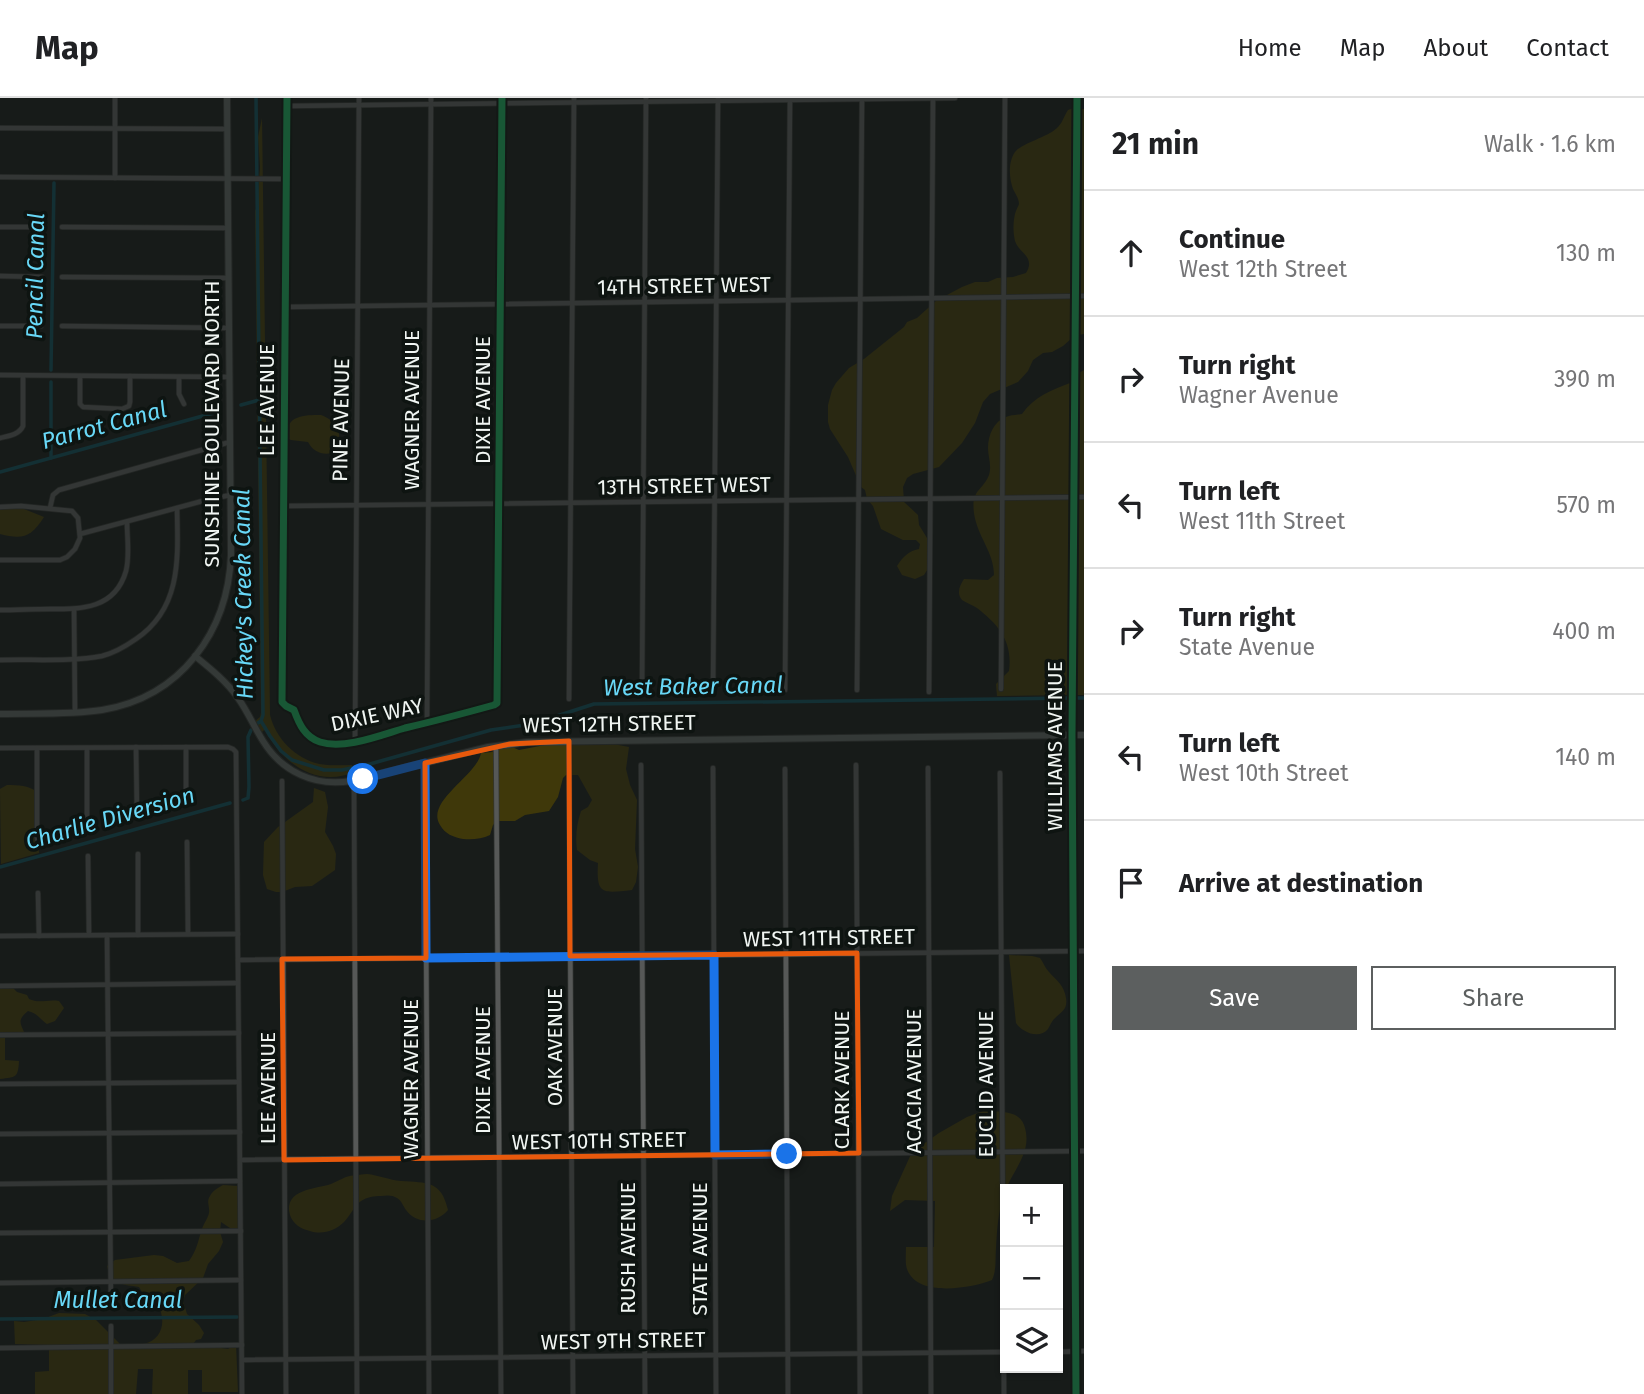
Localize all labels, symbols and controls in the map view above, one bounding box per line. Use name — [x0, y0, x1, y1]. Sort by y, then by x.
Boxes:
text: Map — [35, 28, 99, 68]
text: Home — [1238, 34, 1302, 62]
text: Map — [1340, 34, 1386, 62]
text: About — [1424, 34, 1488, 62]
text: Contact — [1526, 34, 1609, 62]
text: 21 min — [1112, 126, 1199, 162]
text: Walk · 1.6 km — [1484, 130, 1616, 158]
water label: Pencil Canal — [20, 213, 50, 339]
text: Continue — [1179, 224, 1285, 255]
icon: ahead — [1112, 234, 1150, 272]
text: 130 m — [1556, 239, 1616, 267]
text: West 12th Street — [1179, 255, 1347, 283]
street label: 14TH STREET WEST — [597, 271, 771, 301]
street label: SUNSHINE BOULEVARD NORTH — [199, 280, 225, 568]
street label: WAGNER AVENUE — [399, 330, 425, 490]
street label: DIXIE AVENUE — [470, 336, 496, 464]
street label: LEE AVENUE — [254, 344, 280, 456]
text: Turn right — [1179, 350, 1296, 381]
street label: PINE AVENUE — [327, 358, 355, 482]
icon: right — [1112, 360, 1150, 398]
text: 390 m — [1554, 365, 1616, 393]
text: Wagner Avenue — [1179, 381, 1339, 409]
water label: Parrot Canal — [38, 395, 170, 455]
street label: 13TH STREET WEST — [597, 471, 771, 501]
text: Turn left — [1179, 476, 1280, 507]
icon: left — [1112, 486, 1150, 524]
water label: Hickey's Creek Canal — [227, 488, 259, 700]
text: 570 m — [1556, 491, 1616, 519]
text: West 11th Street — [1179, 507, 1345, 535]
text: Turn right — [1179, 602, 1296, 633]
icon: right — [1112, 612, 1150, 650]
text: 400 m — [1552, 617, 1616, 645]
text: State Avenue — [1179, 633, 1315, 661]
street label: WILLIAMS AVENUE — [1042, 661, 1068, 831]
water label: West Baker Canal — [603, 670, 783, 702]
street label: DIXIE WAY — [328, 692, 426, 737]
street label: WEST 12TH STREET — [522, 709, 696, 739]
text: Turn left — [1179, 728, 1280, 759]
icon: left — [1112, 738, 1150, 776]
text: 140 m — [1555, 743, 1616, 771]
text: West 10th Street — [1179, 759, 1349, 787]
route start — [347, 763, 378, 794]
water label: Charlie Diversion — [22, 780, 198, 856]
icon: arrive — [1112, 864, 1150, 902]
text: Arrive at destination — [1179, 868, 1423, 899]
street label: WEST 11TH STREET — [743, 923, 915, 953]
button: Save — [1112, 966, 1357, 1030]
button: Share — [1371, 966, 1616, 1030]
street label: OAK AVENUE — [542, 988, 568, 1106]
street label: WAGNER AVENUE — [398, 999, 424, 1159]
street label: DIXIE AVENUE — [470, 1006, 496, 1134]
street label: ACACIA AVENUE — [901, 1008, 927, 1154]
street label: CLARK AVENUE — [829, 1010, 855, 1150]
street label: EUCLID AVENUE — [973, 1011, 999, 1157]
street label: LEE AVENUE — [255, 1032, 281, 1144]
street label: WEST 10TH STREET — [512, 1126, 687, 1156]
route end — [771, 1138, 802, 1169]
street label: RUSH AVENUE — [615, 1182, 641, 1314]
street label: STATE AVENUE — [687, 1182, 713, 1316]
map controls — [1000, 1184, 1063, 1373]
button: + — [1000, 1184, 1063, 1247]
button: − — [1000, 1247, 1063, 1310]
water label: Mullet Canal — [54, 1286, 182, 1314]
button: layers — [1000, 1310, 1063, 1373]
street label: WEST 9TH STREET — [540, 1327, 706, 1355]

